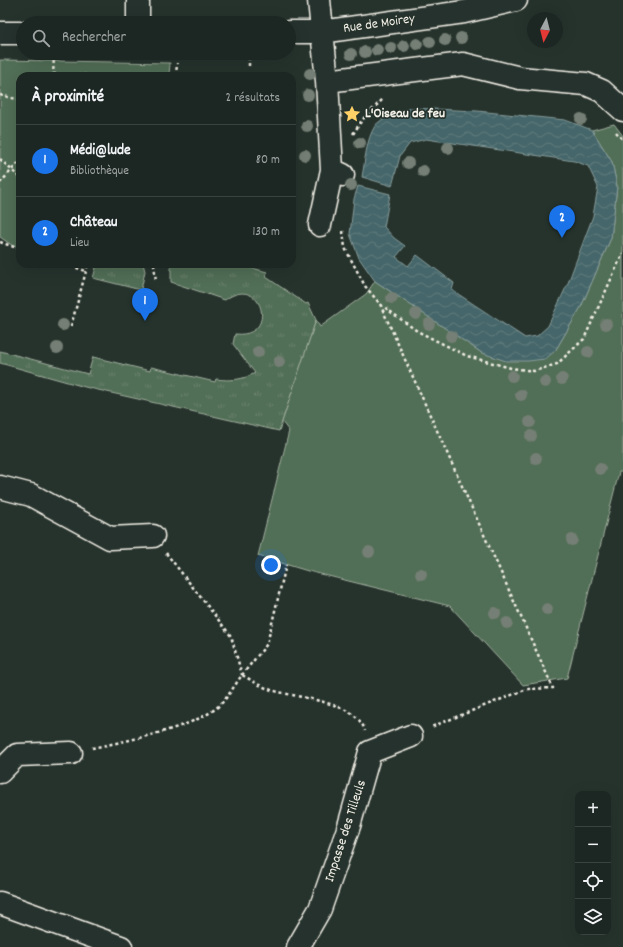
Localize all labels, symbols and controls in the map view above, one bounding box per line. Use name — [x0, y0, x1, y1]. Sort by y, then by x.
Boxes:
street label: Rue de Moirey — [342, 9, 416, 39]
north arrow — [527, 12, 563, 48]
search box — [16, 16, 296, 60]
icon: search — [30, 27, 52, 49]
text: Rechercher — [62, 27, 126, 49]
text: À proximité — [32, 86, 104, 110]
text: 2 résultats — [226, 89, 280, 108]
place icon: L'Oiseau de feu — [342, 104, 362, 124]
place label: L'Oiseau de feu — [365, 104, 445, 124]
text: Médi@lude — [70, 140, 131, 162]
text: 1 — [44, 151, 46, 170]
text: 80 m — [256, 151, 280, 170]
text: Bibliothèque — [70, 162, 129, 181]
pin: 2 — [549, 205, 575, 238]
text: Château — [70, 212, 117, 234]
text: 2 — [42, 223, 48, 242]
text: 130 m — [252, 223, 280, 242]
text: Lieu — [70, 234, 89, 253]
pin: 1 — [132, 288, 158, 321]
your location — [261, 555, 281, 575]
street label: Impasse des Tilleuls — [320, 777, 372, 885]
map controls — [575, 791, 611, 935]
button: + — [575, 791, 611, 827]
button: − — [575, 827, 611, 863]
button: locate — [575, 863, 611, 899]
button: layers — [575, 899, 611, 935]

